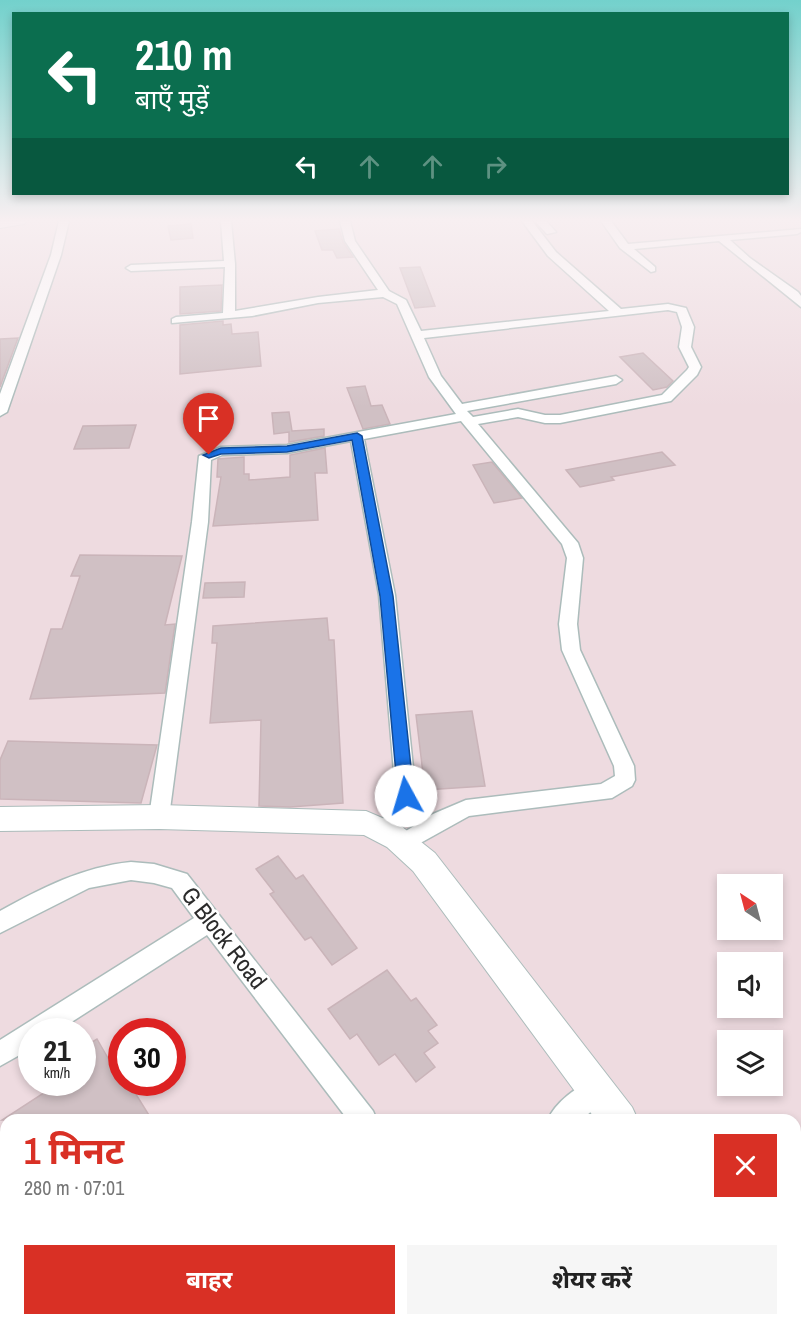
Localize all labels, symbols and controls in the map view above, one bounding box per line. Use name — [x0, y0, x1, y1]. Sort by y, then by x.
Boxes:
text: 210 m — [135, 27, 233, 83]
icon: left — [36, 36, 114, 114]
text: बाएँ मुड़ें — [135, 81, 209, 117]
icon: left — [290, 150, 323, 183]
icon: ahead — [353, 150, 386, 183]
icon: ahead — [416, 150, 449, 183]
icon: right — [479, 150, 512, 183]
pin — [183, 393, 234, 455]
icon: arrive — [192, 402, 225, 435]
position arrow — [374, 764, 438, 828]
north arrow — [717, 874, 783, 940]
map controls — [717, 874, 783, 1096]
street label: G Block Road — [175, 880, 275, 995]
button: sound — [717, 952, 783, 1018]
speed limit sign: 30 — [108, 1018, 186, 1096]
text: 21 — [43, 1030, 71, 1070]
button: layers — [717, 1030, 783, 1096]
text: km/h — [44, 1062, 70, 1083]
text: 1 मिनट — [24, 1127, 124, 1175]
button: close — [714, 1134, 777, 1197]
text: 280 m · 07:01 — [24, 1174, 124, 1201]
button: बाहर — [24, 1245, 395, 1314]
button: शेयर करें — [407, 1245, 777, 1314]

